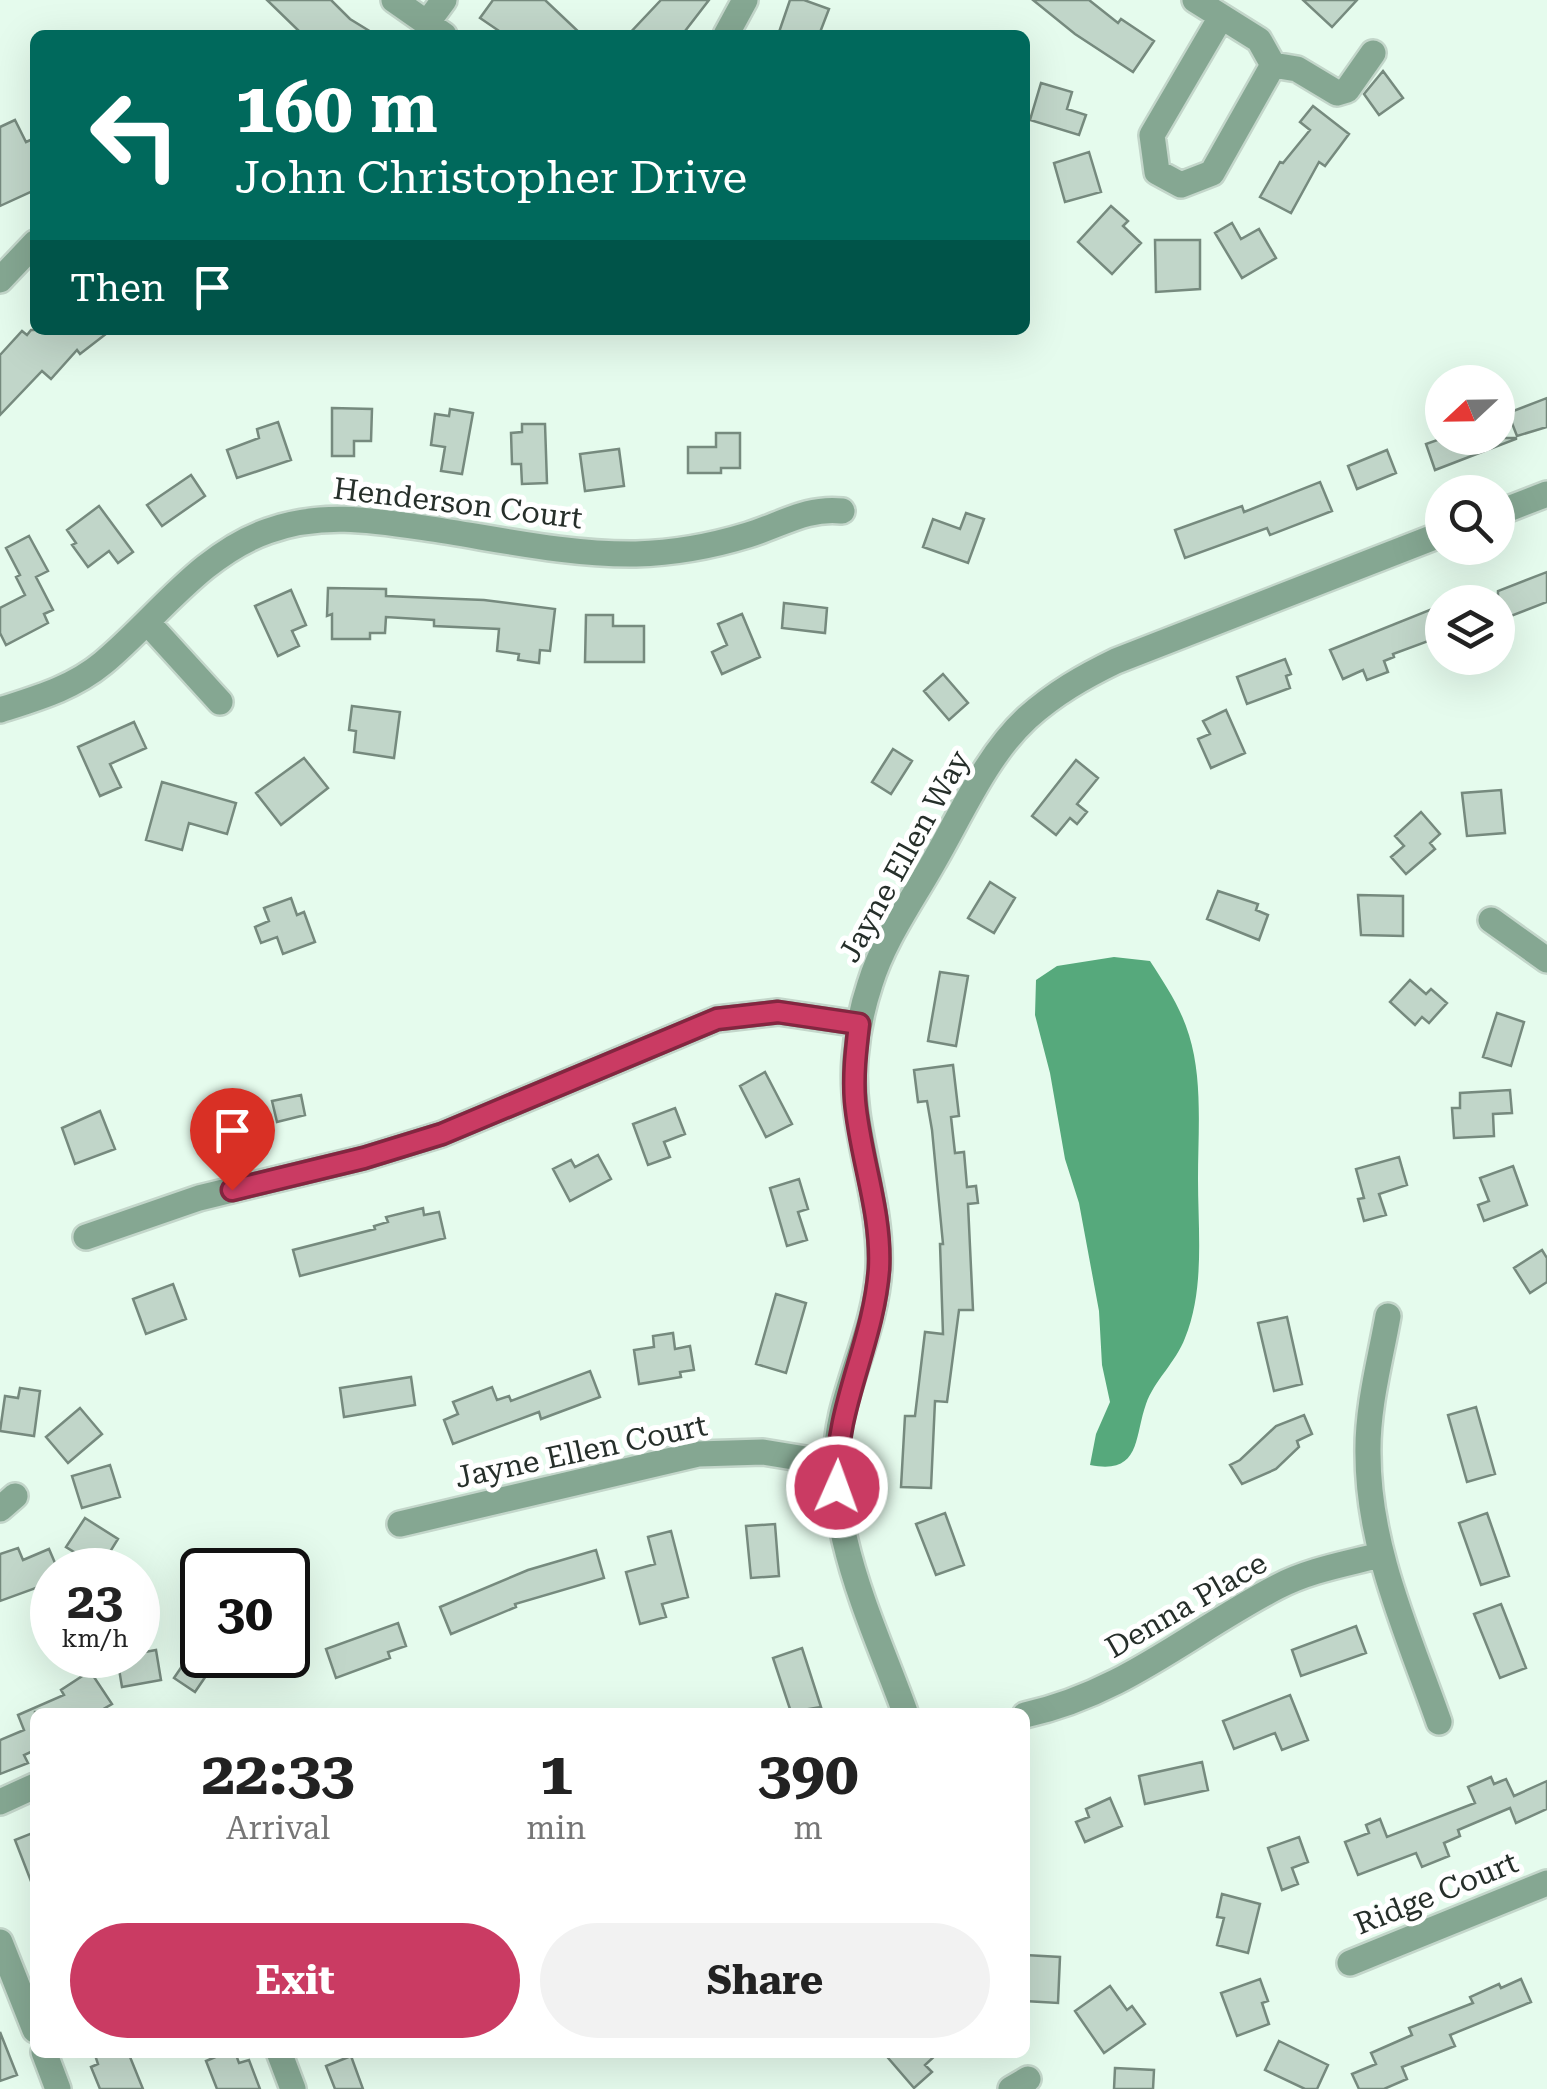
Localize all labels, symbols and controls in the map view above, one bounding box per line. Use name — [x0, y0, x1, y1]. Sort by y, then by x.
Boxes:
text: 160 m — [235, 67, 438, 149]
icon: left — [70, 70, 200, 200]
text: John Christopher Drive — [235, 151, 747, 204]
icon: arrive — [185, 260, 240, 315]
text: Then — [70, 266, 165, 310]
north arrow — [1425, 365, 1515, 455]
map controls — [1425, 365, 1515, 675]
street label: Henderson Court — [331, 470, 585, 536]
button: search — [1425, 475, 1515, 565]
button: layers — [1425, 585, 1515, 675]
street label: Jayne Ellen Way — [831, 744, 977, 968]
pin — [190, 1088, 275, 1191]
icon: arrive — [205, 1103, 260, 1158]
street label: Jayne Ellen Court — [452, 1407, 710, 1495]
position arrow — [785, 1435, 889, 1539]
street label: Denna Place — [1099, 1545, 1273, 1665]
speed limit sign: 30 — [180, 1548, 310, 1678]
text: 23 — [67, 1572, 123, 1630]
text: km/h — [62, 1624, 128, 1653]
text: 22:33 — [201, 1738, 355, 1809]
text: 1 — [539, 1738, 573, 1809]
text: 390 — [758, 1738, 859, 1809]
text: Arrival — [226, 1809, 330, 1847]
text: min — [526, 1809, 586, 1847]
text: m — [794, 1809, 823, 1847]
street label: Ridge Court — [1349, 1844, 1523, 1942]
button: Exit — [70, 1923, 520, 2038]
button: Share — [540, 1923, 990, 2038]

